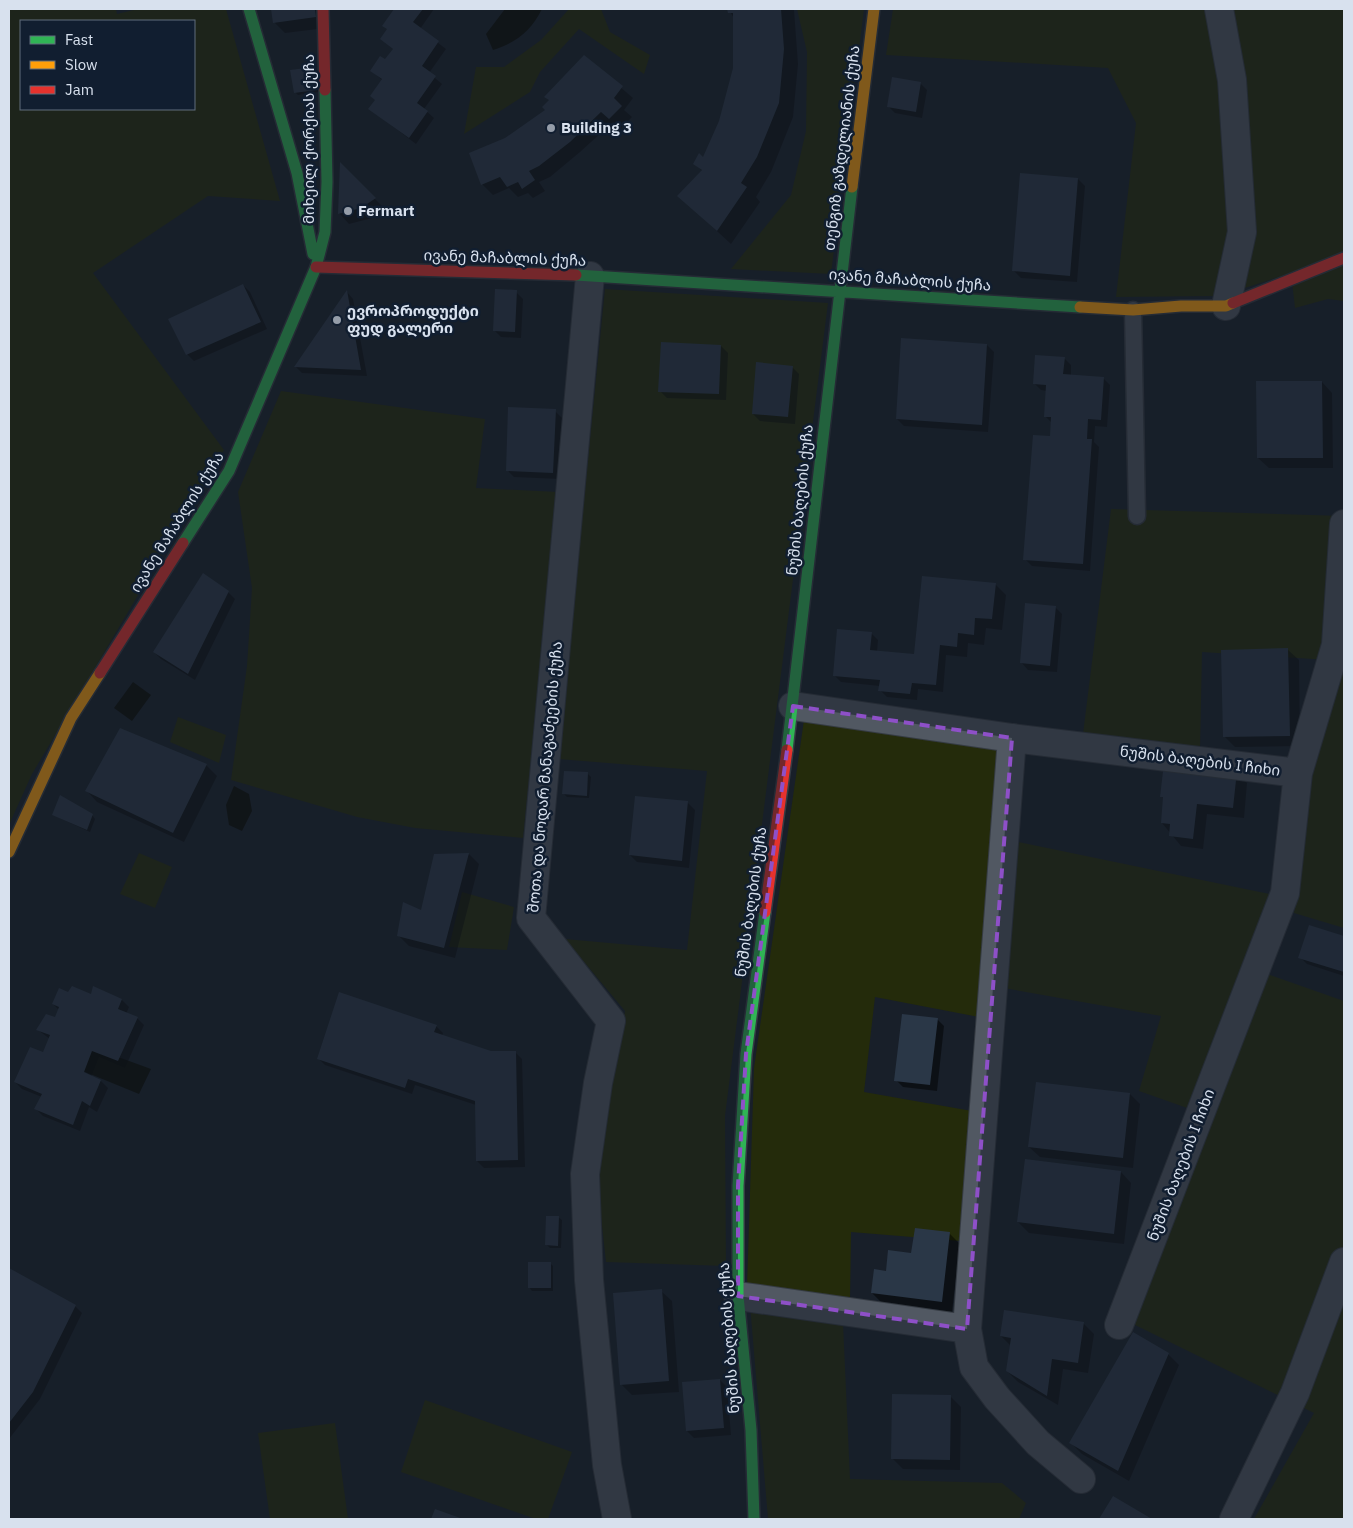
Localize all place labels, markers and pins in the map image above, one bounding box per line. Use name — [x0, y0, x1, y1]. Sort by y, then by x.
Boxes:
place label: Building 3 — [561, 118, 632, 137]
marker: Building 3 — [545, 122, 557, 134]
place label: Fermart — [358, 201, 415, 220]
marker: Fermart — [342, 205, 354, 217]
place label: ევროპროდუქტი ფუდ გალერი — [347, 301, 479, 337]
marker: ევროპროდუქტი ფუდ გალერი — [331, 314, 343, 326]

